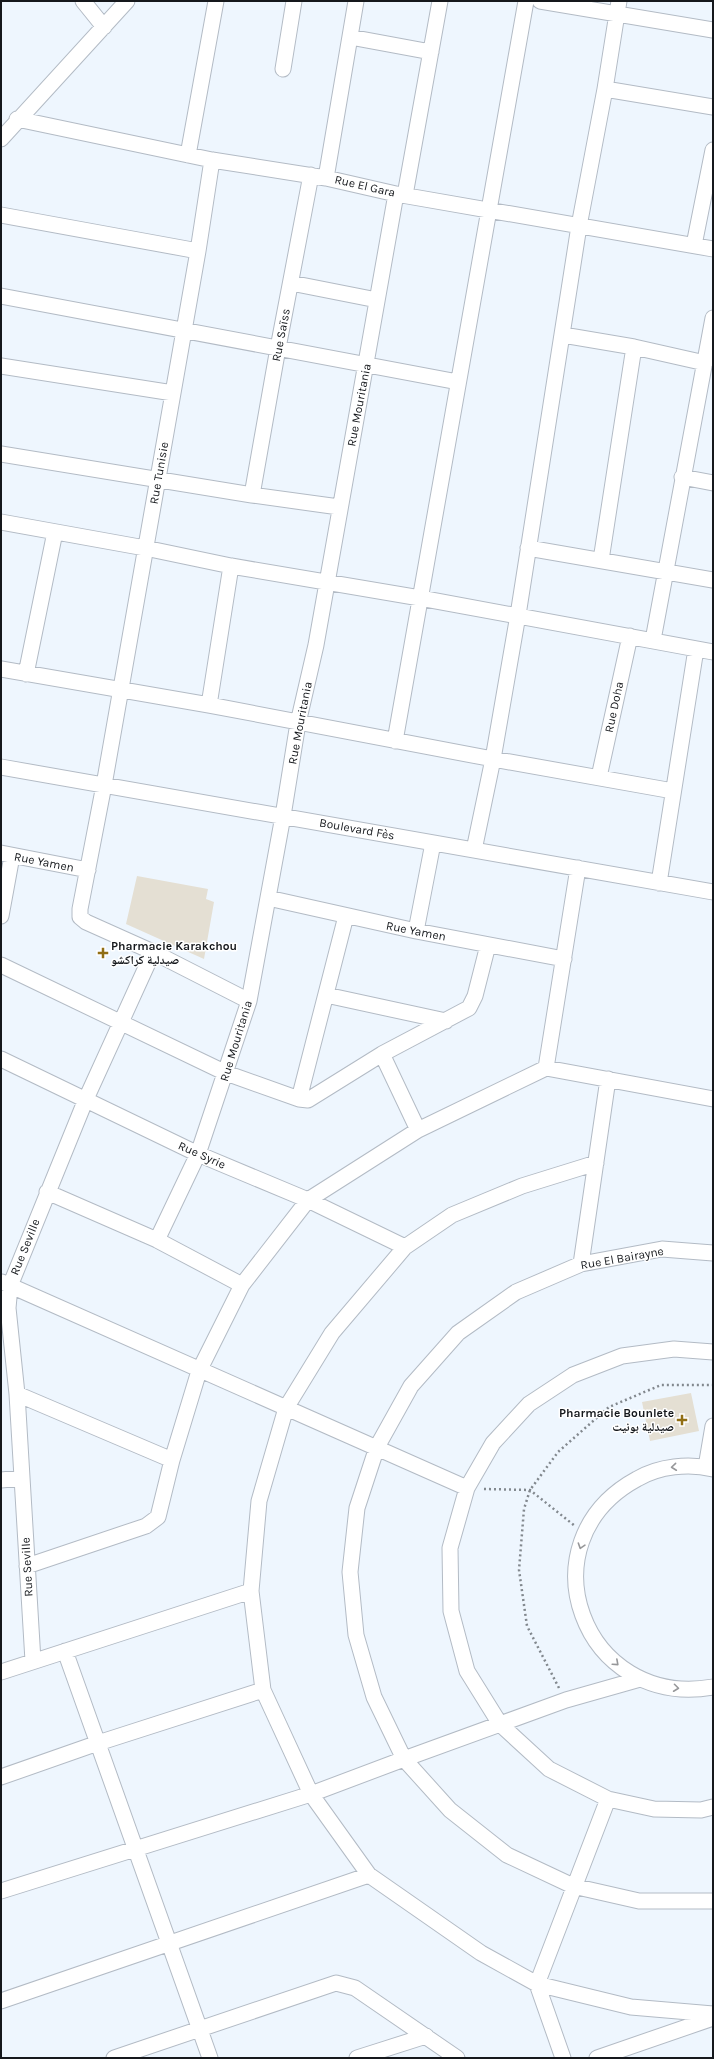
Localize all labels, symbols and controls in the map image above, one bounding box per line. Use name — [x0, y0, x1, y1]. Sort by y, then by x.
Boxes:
street label: Rue El Gara — [333, 172, 397, 200]
street label: Rue Saïss — [269, 307, 293, 363]
street label: Rue Mouritania — [344, 362, 374, 448]
street label: Rue Tunisie — [147, 441, 171, 505]
street label: Rue Mouritania — [285, 680, 315, 766]
street label: Rue Doha — [602, 680, 626, 734]
street label: Boulevard Fès — [318, 815, 396, 843]
street label: Rue Yamen — [13, 849, 75, 875]
street label: Rue Yamen — [385, 918, 447, 944]
place label: Pharmacie Karakchou صيدلية كراكشو — [111, 939, 237, 967]
marker: Pharmacie Karakchou صيدلية كراكشو — [98, 948, 108, 958]
street label: Rue Mouritania — [217, 999, 255, 1083]
street label: Rue Syrie — [176, 1138, 228, 1172]
street label: Rue Seville — [7, 1217, 43, 1277]
street label: Rue El Bairayne — [579, 1244, 665, 1272]
place label: Pharmacie Bounlete صيدلية بونيت — [559, 1406, 674, 1434]
marker: Pharmacie Bounlete صيدلية بونيت — [677, 1415, 687, 1425]
one-way arrow — [671, 1463, 677, 1472]
street label: Rue Seville — [18, 1537, 36, 1597]
one-way arrow — [577, 1542, 585, 1549]
one-way arrow — [611, 1659, 619, 1666]
one-way arrow — [673, 1684, 679, 1693]

